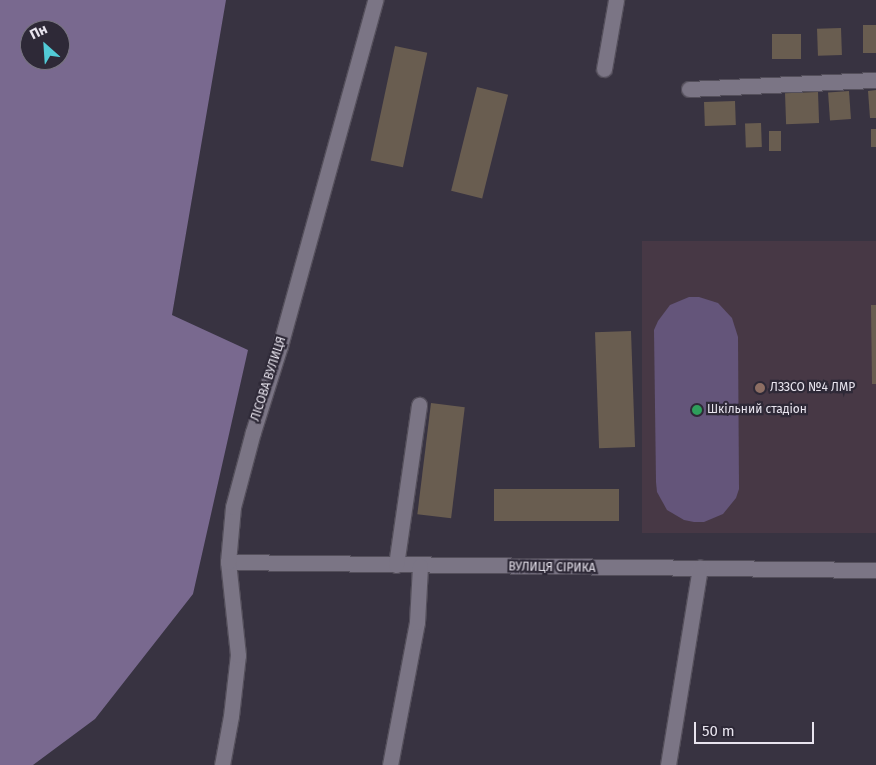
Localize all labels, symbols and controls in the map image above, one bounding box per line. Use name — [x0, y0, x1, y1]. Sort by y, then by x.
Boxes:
north arrow — [20, 20, 70, 70]
text: Пн — [27, 20, 50, 43]
street label: ЛІСОВА ВУЛИЦЯ — [249, 335, 289, 423]
place label: ЛЗЗСО №4 ЛМР — [770, 381, 855, 395]
marker: ЛЗЗСО №4 ЛМР — [754, 382, 766, 394]
place label: Шкільний стадіон — [707, 403, 807, 417]
marker: Шкільний стадіон — [691, 404, 703, 416]
street label: ВУЛИЦЯ СІРИКА — [508, 560, 596, 576]
scale bar — [696, 712, 816, 744]
text: 50 m — [702, 722, 735, 740]

